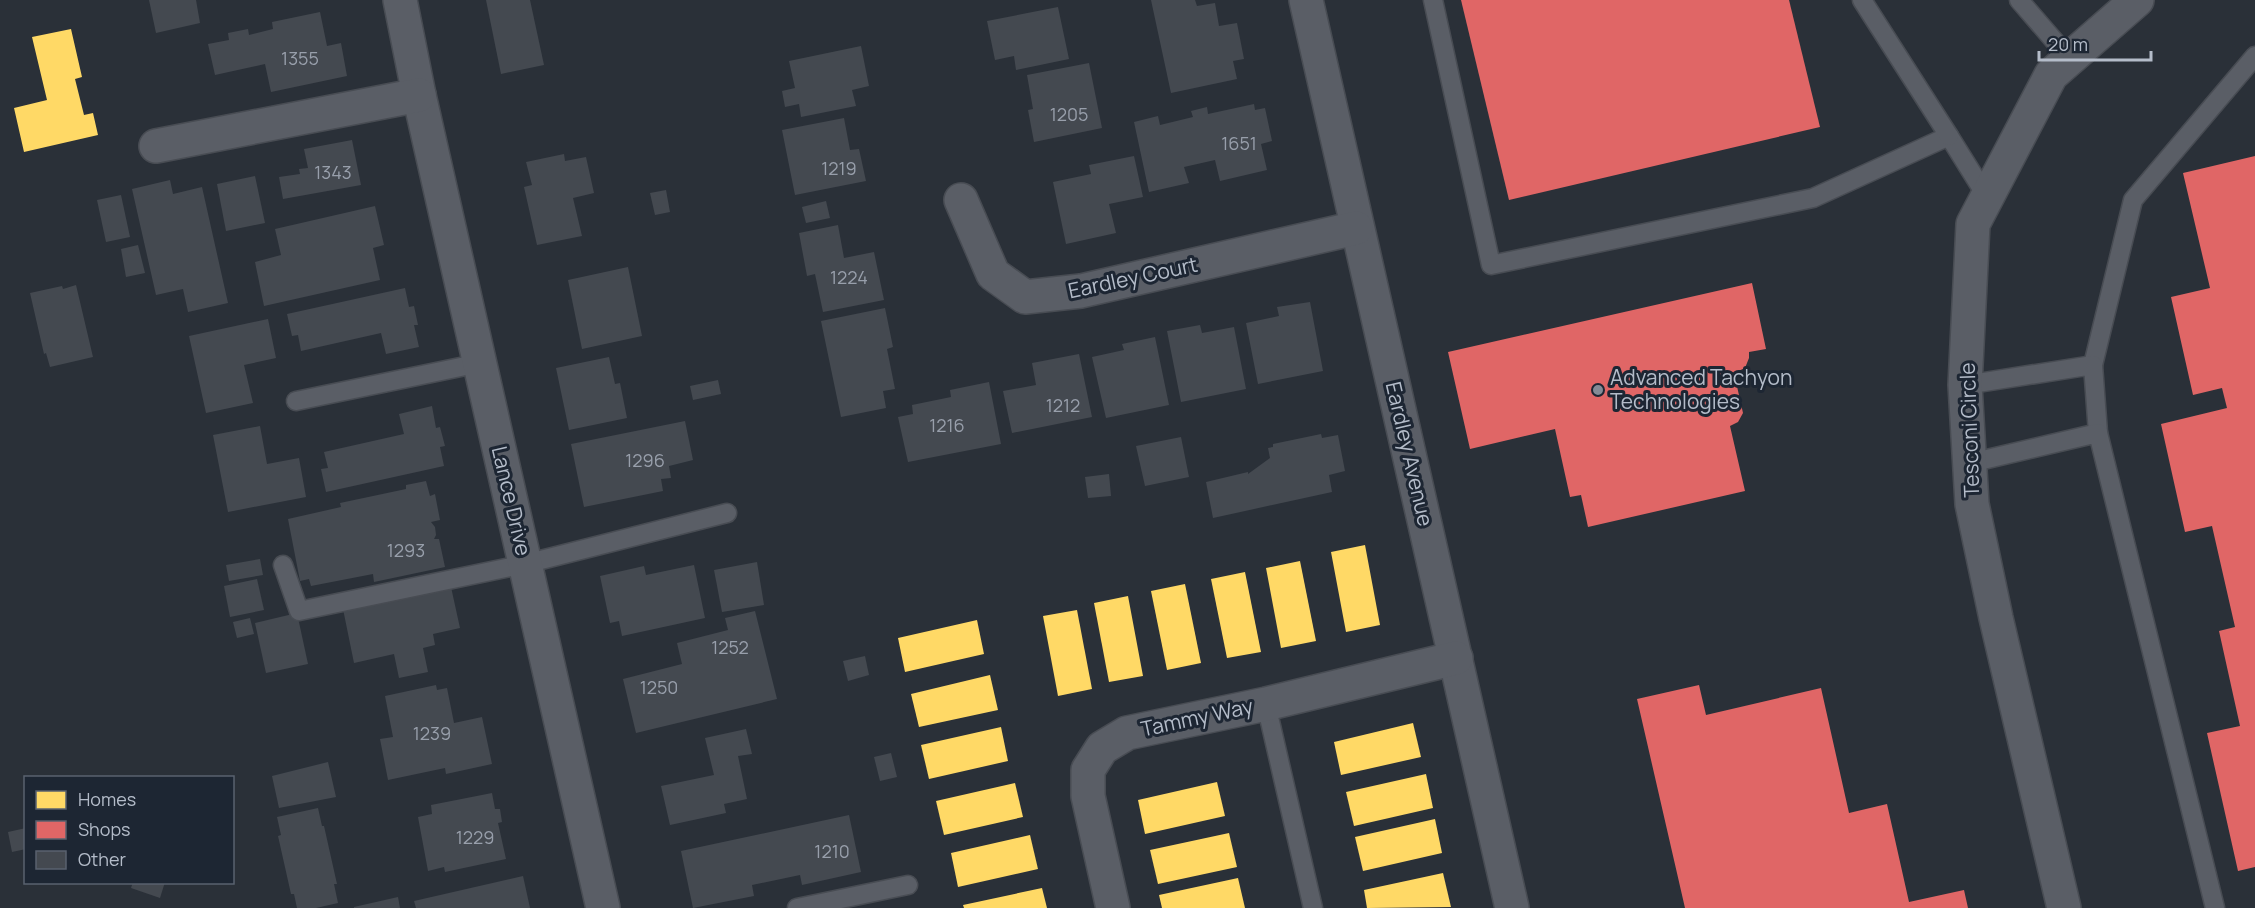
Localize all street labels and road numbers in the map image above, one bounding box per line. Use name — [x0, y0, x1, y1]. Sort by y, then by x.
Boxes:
street label: Eardley Court — [1066, 250, 1200, 304]
street label: Tesconi Circle — [1953, 362, 1985, 498]
street label: Eardley Avenue — [1380, 379, 1440, 529]
street label: Lance Drive — [486, 443, 538, 558]
street label: Tammy Way — [1138, 691, 1255, 743]

